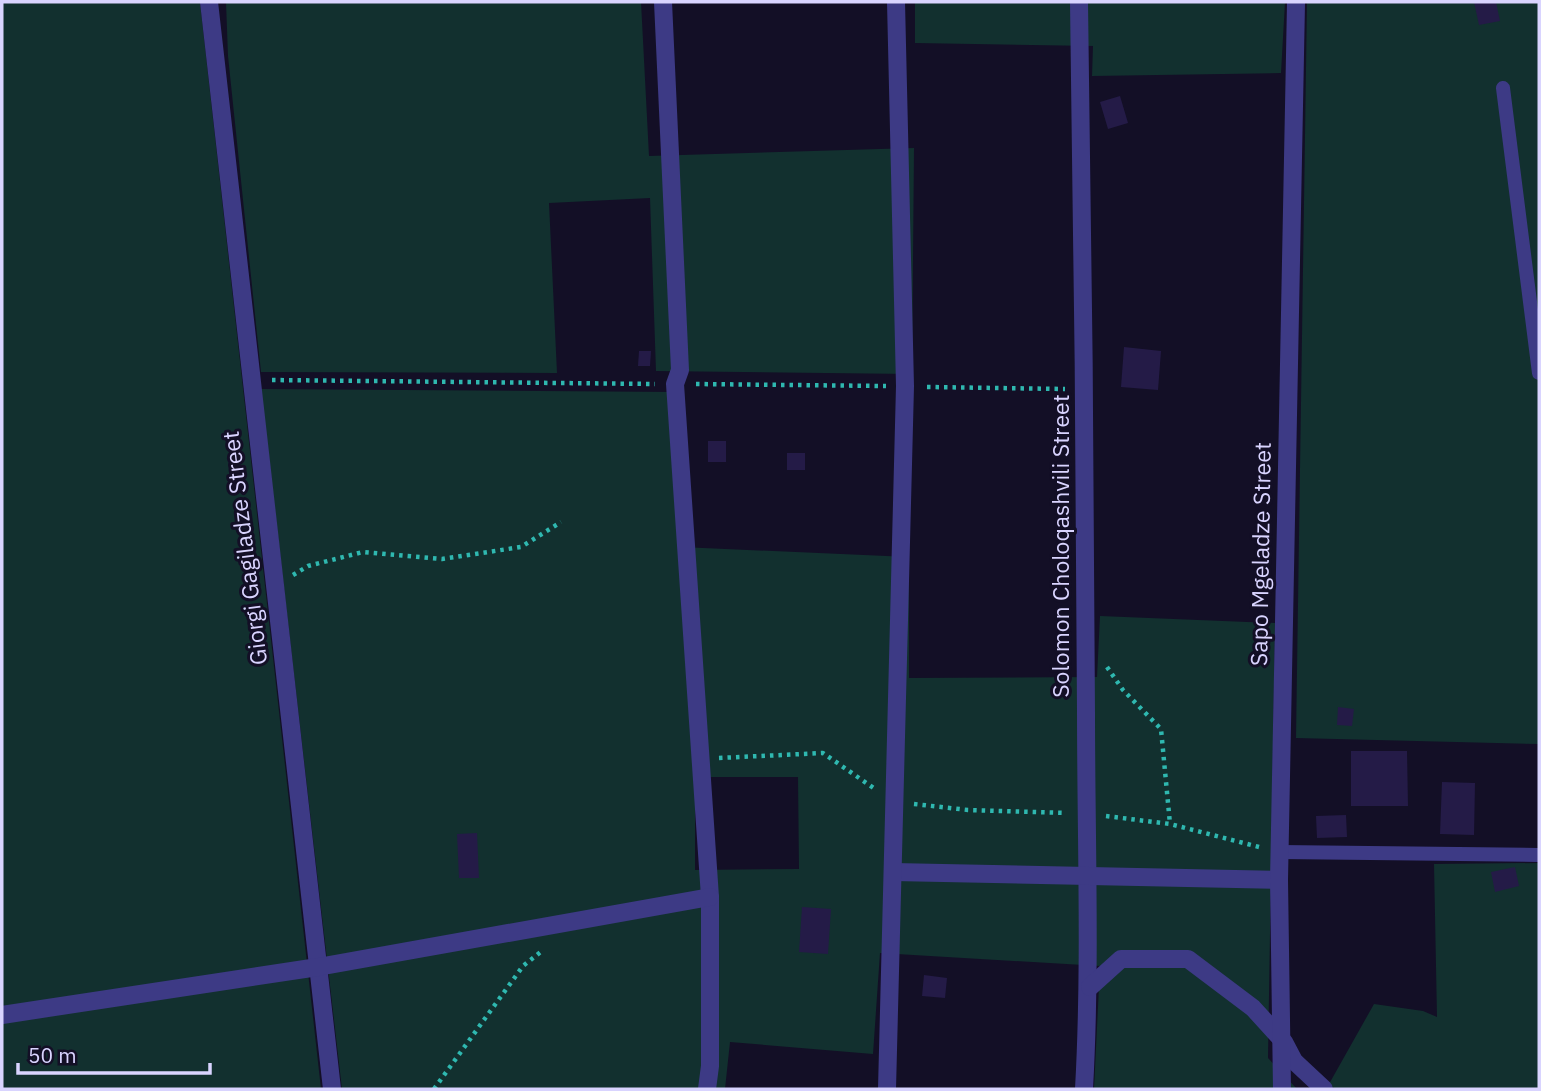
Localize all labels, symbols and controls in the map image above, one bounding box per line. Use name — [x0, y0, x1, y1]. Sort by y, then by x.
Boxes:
street label: Solomon Choloqashvili Street — [1045, 394, 1075, 698]
street label: Giorgi Gagiladze Street — [215, 429, 273, 667]
street label: Sapo Mgeladze Street — [1243, 442, 1277, 666]
scale bar — [18, 1032, 210, 1076]
text: 50 m — [28, 1041, 77, 1069]

